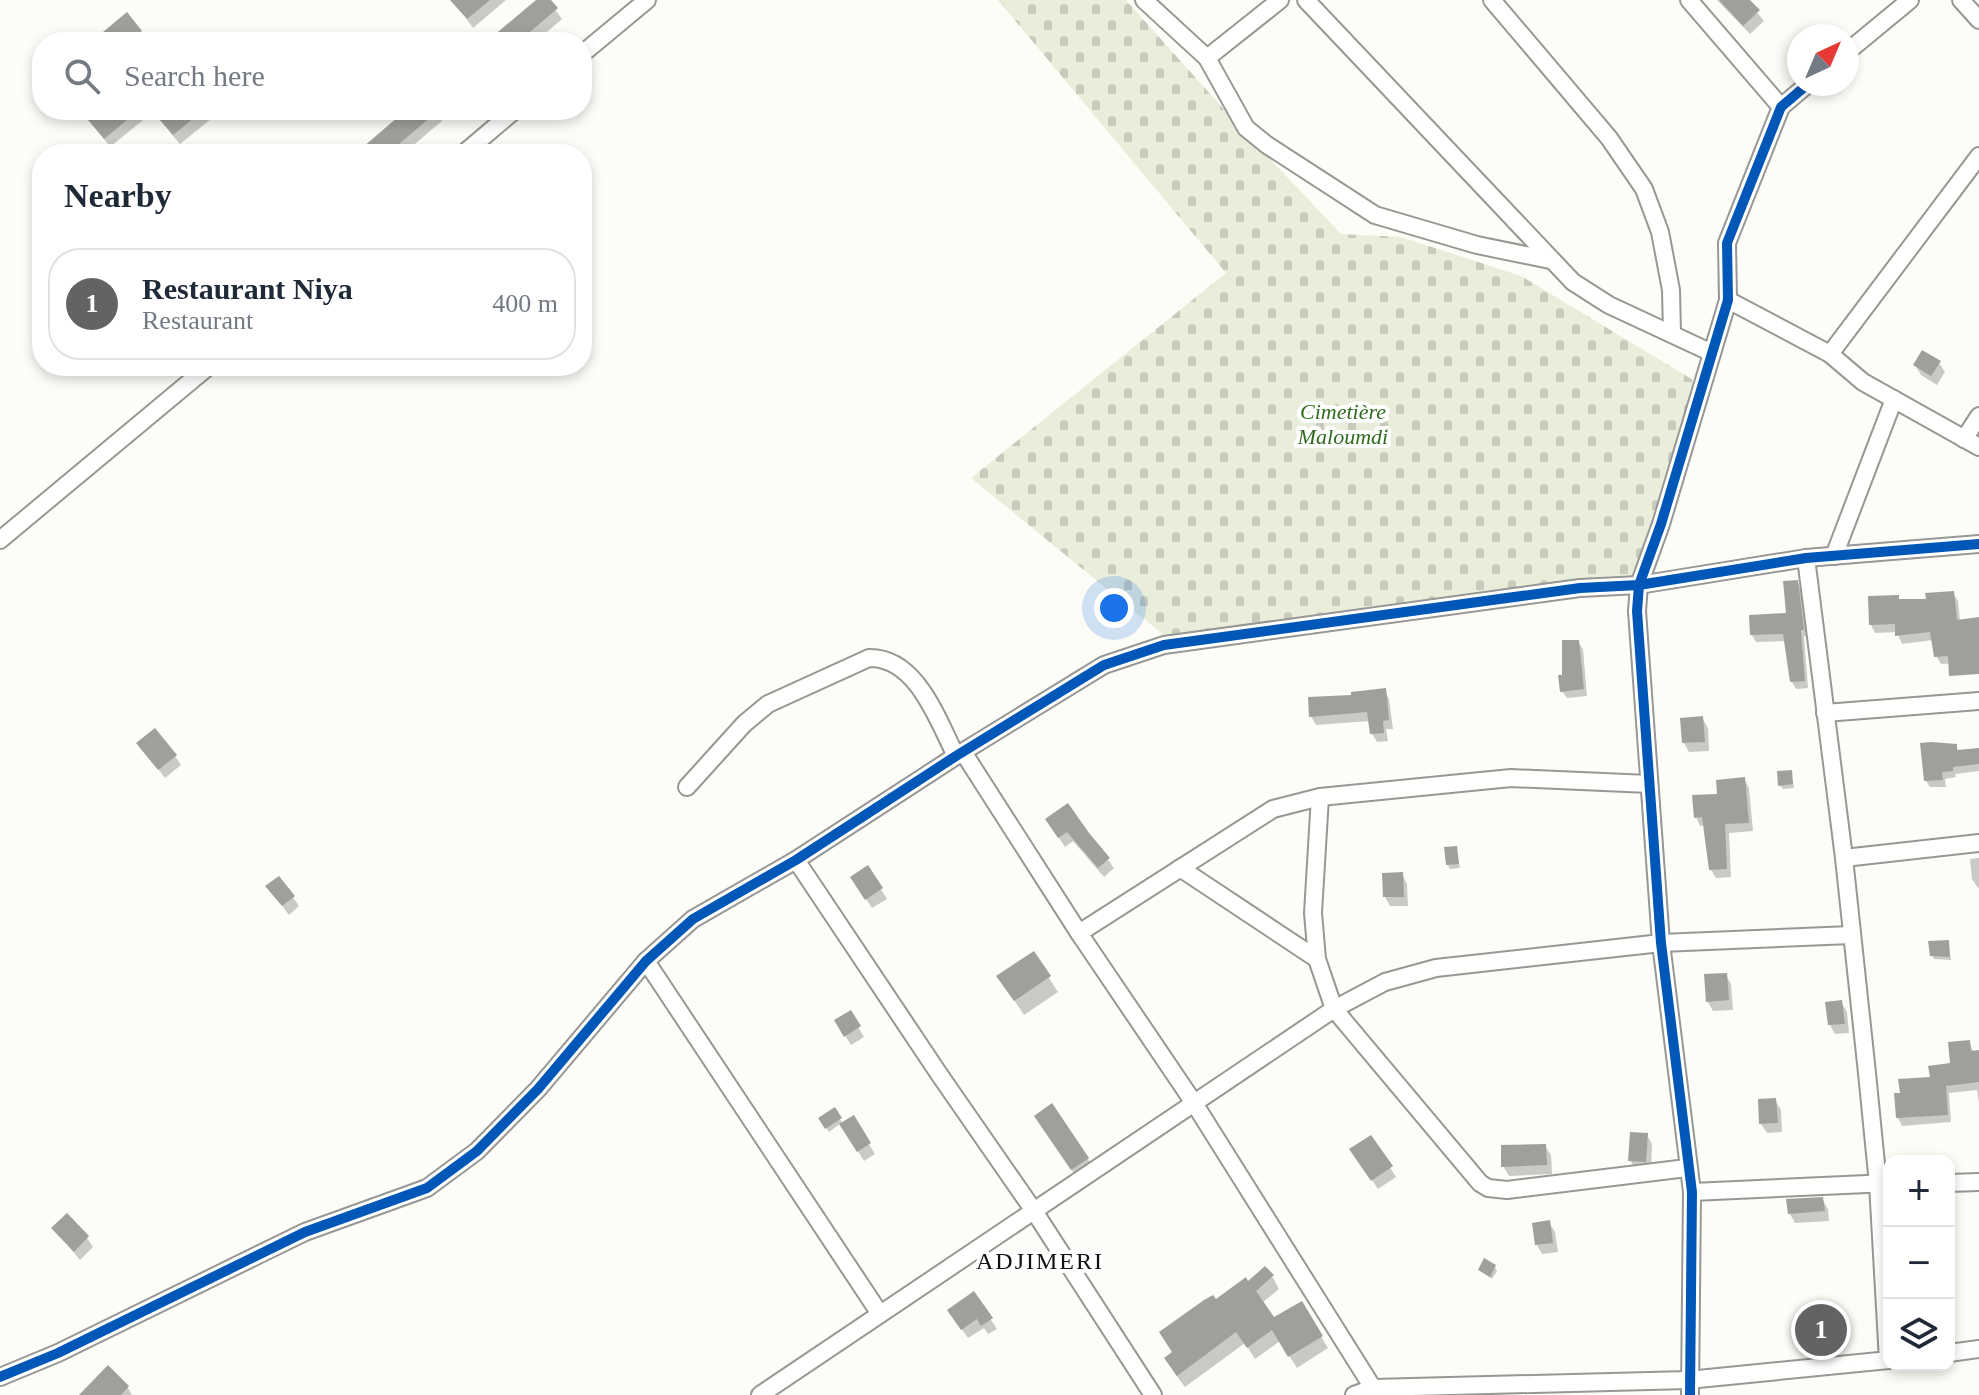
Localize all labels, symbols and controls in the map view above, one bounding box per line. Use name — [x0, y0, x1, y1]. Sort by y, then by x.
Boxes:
north arrow — [1787, 24, 1859, 96]
search box — [32, 32, 592, 120]
icon: search — [60, 54, 104, 98]
text: Search here — [124, 59, 265, 92]
text: Nearby — [64, 177, 172, 214]
text: Restaurant Niya — [142, 272, 353, 305]
text: 1 — [86, 289, 99, 318]
text: 400 m — [492, 289, 558, 318]
text: Restaurant — [142, 306, 253, 335]
park label: Cimetière Maloumdi — [1297, 399, 1388, 449]
your location — [1094, 588, 1134, 628]
map controls — [1883, 1155, 1955, 1371]
button: + — [1883, 1155, 1955, 1227]
button: − — [1883, 1227, 1955, 1299]
district label: ADJIMERI — [976, 1248, 1104, 1274]
button: layers — [1883, 1299, 1955, 1371]
pin: 1 — [1795, 1300, 1847, 1360]

